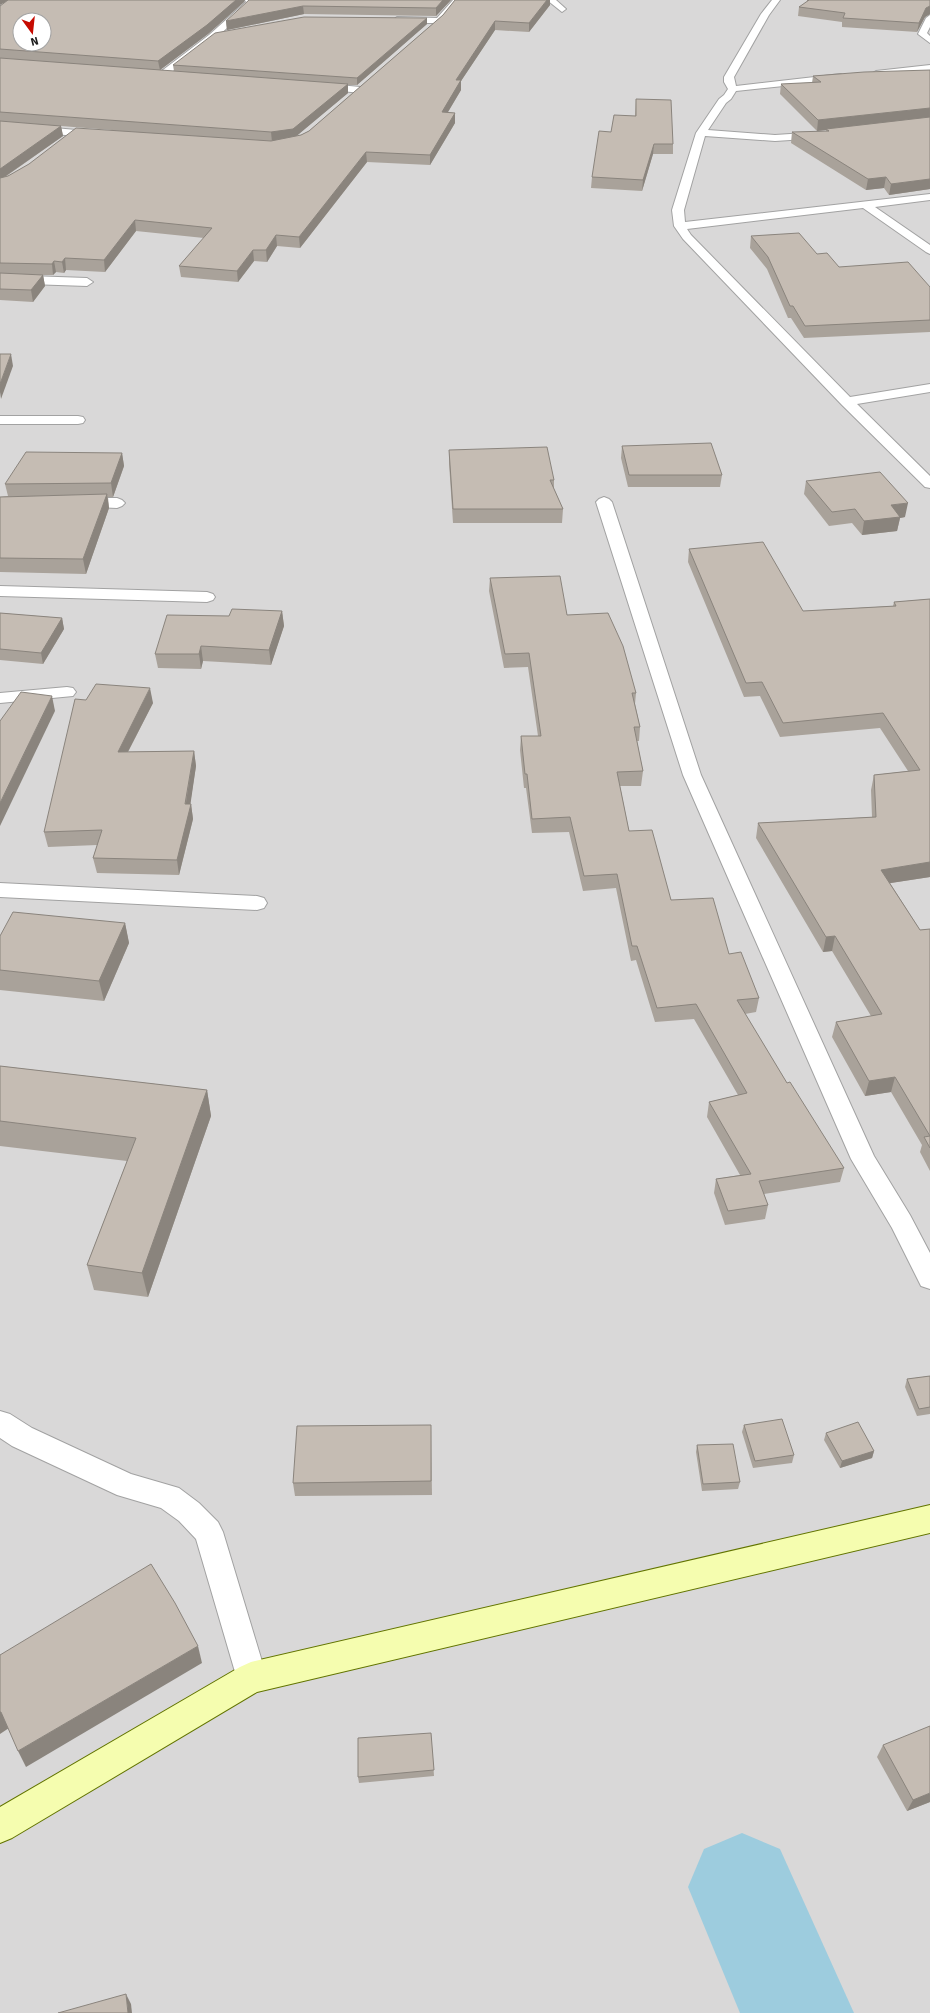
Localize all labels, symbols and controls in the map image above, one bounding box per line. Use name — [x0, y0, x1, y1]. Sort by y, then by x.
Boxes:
north arrow — [12, 12, 52, 52]
text: N — [29, 34, 40, 48]

